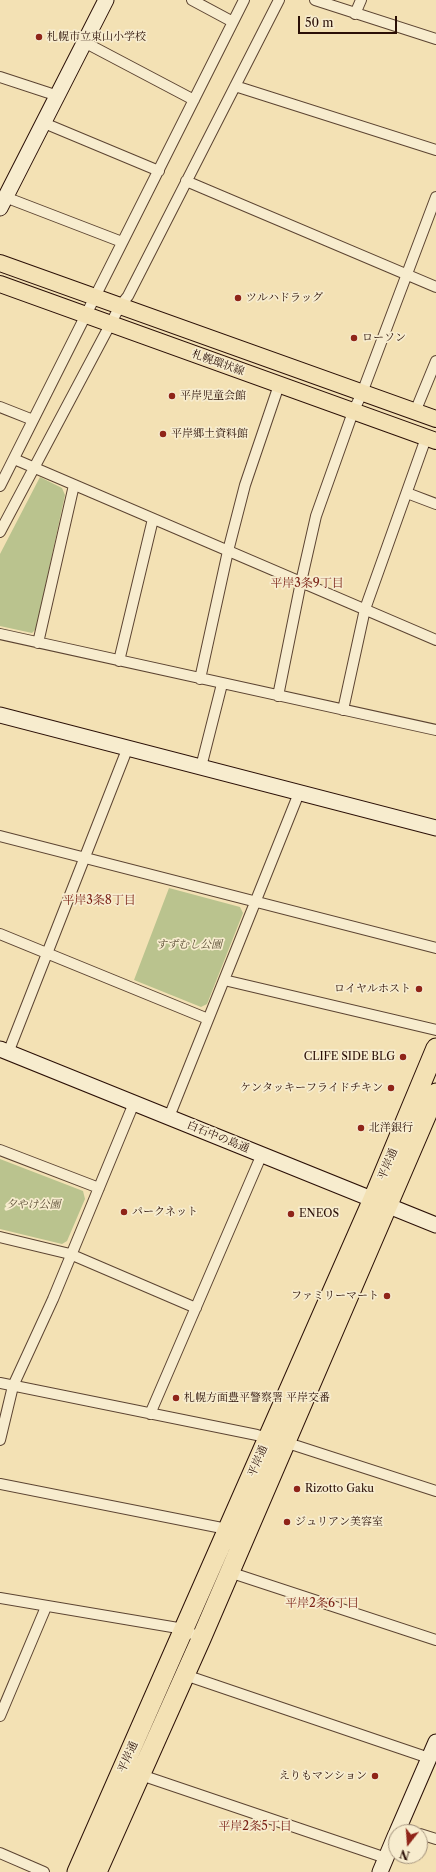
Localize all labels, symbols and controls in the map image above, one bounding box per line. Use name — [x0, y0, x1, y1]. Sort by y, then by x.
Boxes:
scale bar — [300, 8, 399, 34]
text: 50 m — [305, 15, 334, 30]
place label: 札幌市立東山小学校 — [47, 30, 146, 44]
marker: 札幌市立東山小学校 — [34, 32, 44, 42]
place label: ツルハドラッグ — [246, 291, 323, 305]
marker: ツルハドラッグ — [233, 293, 243, 303]
place label: ローソン — [362, 331, 406, 345]
marker: ローソン — [349, 333, 359, 343]
street label: 札幌環状線 — [190, 347, 246, 379]
place label: 平岸児童会館 — [180, 389, 246, 403]
marker: 平岸児童会館 — [167, 391, 177, 401]
place label: 平岸郷土資料館 — [171, 427, 248, 441]
marker: 平岸郷土資料館 — [158, 429, 168, 439]
district label: 平岸3条9丁目 — [270, 577, 344, 591]
district label: 平岸3条8丁目 — [62, 894, 136, 908]
park label: すずむし公園 — [156, 938, 222, 952]
place label: ロイヤルホスト — [334, 982, 411, 996]
marker: ロイヤルホスト — [414, 984, 424, 994]
place label: CLIFE SIDE BLG — [304, 1050, 395, 1064]
marker: CLIFE SIDE BLG — [398, 1052, 408, 1062]
place label: ケンタッキーフライドチキン — [240, 1081, 383, 1095]
marker: ケンタッキーフライドチキン — [386, 1083, 396, 1093]
street label: 白石中の島通 — [185, 1119, 251, 1155]
place label: 北洋銀行 — [369, 1121, 413, 1135]
marker: 北洋銀行 — [356, 1123, 366, 1133]
street label: 平岸通 — [375, 1146, 401, 1182]
park label: 夕やけ公園 — [6, 1198, 60, 1212]
place label: パークネット — [132, 1205, 198, 1219]
marker: パークネット — [119, 1207, 129, 1217]
place label: ENEOS — [299, 1207, 339, 1221]
marker: ENEOS — [286, 1209, 296, 1219]
place label: ファミリーマート — [291, 1289, 379, 1303]
marker: ファミリーマート — [382, 1291, 392, 1301]
place label: 札幌方面豊平警察署 平岸交番 — [184, 1391, 330, 1405]
marker: 札幌方面豊平警察署 平岸交番 — [171, 1393, 181, 1403]
street label: 平岸通 — [245, 1443, 271, 1479]
place label: Rizotto Gaku — [305, 1482, 374, 1496]
marker: Rizotto Gaku — [292, 1484, 302, 1494]
place label: ジュリアン美容室 — [295, 1515, 383, 1529]
marker: ジュリアン美容室 — [282, 1517, 292, 1527]
district label: 平岸2条6丁目 — [285, 1597, 359, 1611]
street label: 平岸通 — [115, 1739, 141, 1775]
place label: えりもマンション — [279, 1769, 367, 1783]
marker: えりもマンション — [370, 1771, 380, 1781]
district label: 平岸2条5丁目 — [218, 1820, 292, 1834]
north arrow — [388, 1824, 428, 1864]
text: N — [398, 1846, 411, 1863]

